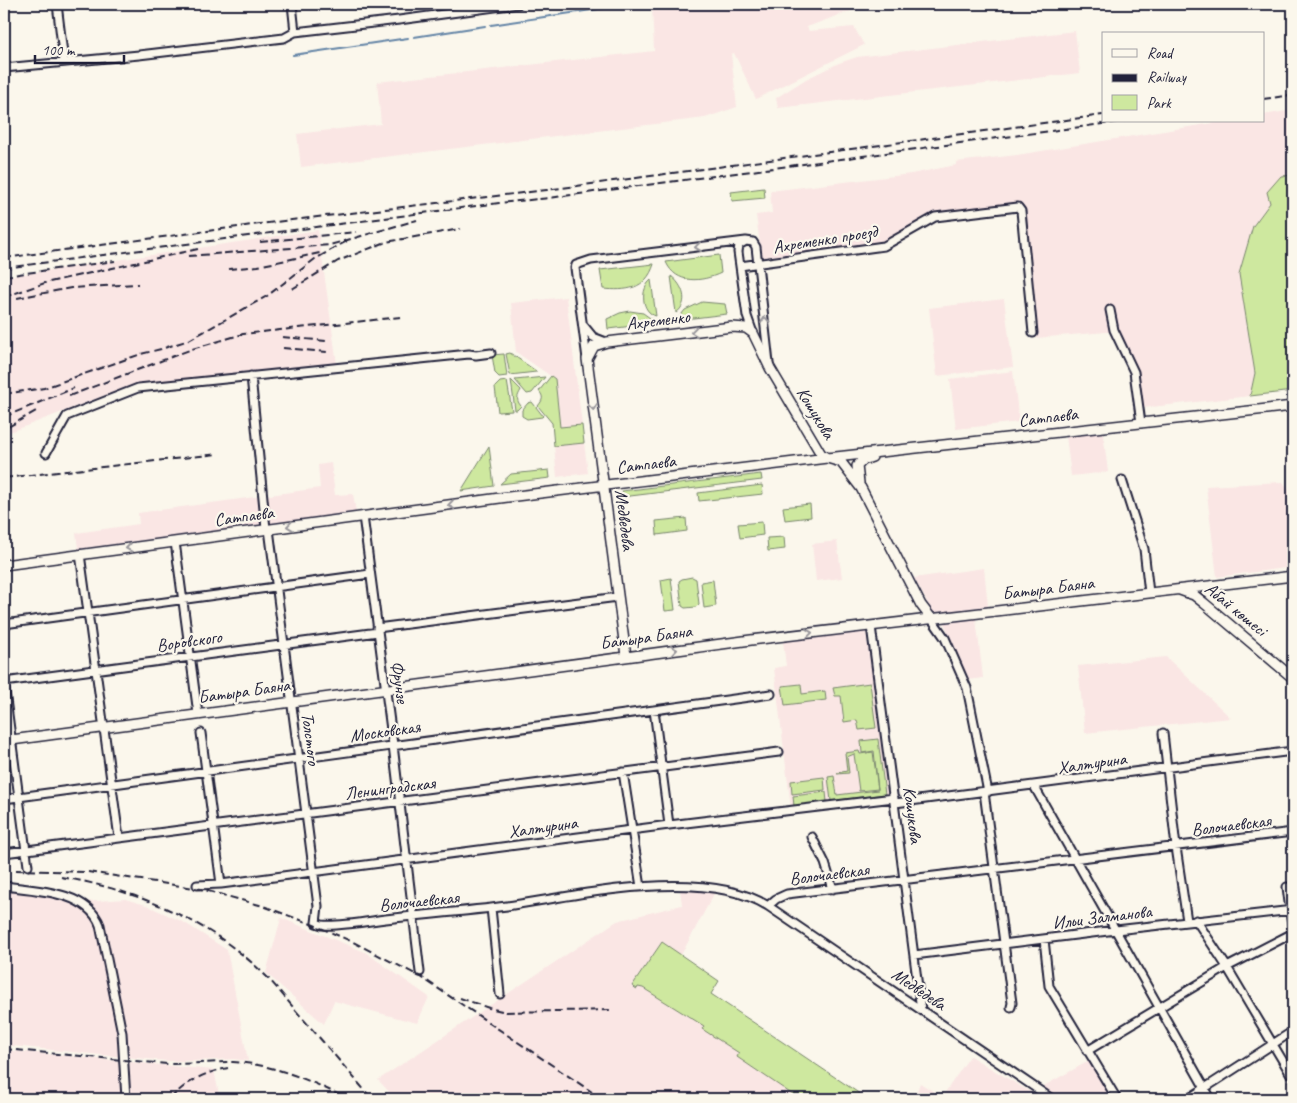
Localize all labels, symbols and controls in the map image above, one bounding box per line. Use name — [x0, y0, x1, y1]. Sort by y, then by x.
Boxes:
scale bar — [35, 32, 124, 64]
legend — [1102, 32, 1264, 122]
text: 100 m — [42, 41, 76, 60]
text: Road — [1147, 44, 1174, 63]
text: Railway — [1147, 68, 1188, 87]
text: Park — [1147, 94, 1172, 113]
street label: Ахременко проезд — [771, 220, 881, 259]
one-way arrow — [694, 241, 702, 252]
street label: Ахременко — [625, 305, 693, 335]
one-way arrow — [760, 316, 771, 324]
one-way arrow — [689, 326, 697, 337]
street label: Кошукова — [792, 383, 841, 444]
street label: Сатпаева — [1017, 402, 1080, 432]
one-way arrow — [587, 404, 598, 412]
street label: Сатпаева — [615, 449, 678, 479]
street label: Медведева — [610, 488, 640, 553]
one-way arrow — [447, 499, 455, 510]
street label: Сатпаева — [213, 501, 276, 531]
one-way arrow — [286, 520, 294, 531]
one-way arrow — [125, 542, 133, 553]
street label: Батыра Баяна — [1001, 571, 1096, 605]
street label: Абай көшесі — [1201, 577, 1274, 642]
street label: Батыра Баяна — [599, 620, 694, 654]
street label: Воровского — [155, 625, 225, 656]
one-way arrow — [806, 628, 814, 639]
one-way arrow — [671, 645, 679, 656]
street label: Фрунзе — [386, 660, 414, 706]
street label: Батыра Баяна — [197, 674, 292, 708]
street label: Толстого — [297, 711, 325, 768]
street label: Московская — [348, 715, 423, 747]
street label: Халтурина — [1056, 747, 1129, 779]
street label: Ленинградская — [344, 771, 438, 804]
street label: Кошукова — [899, 785, 928, 846]
street label: Волочаевская — [1190, 809, 1274, 841]
street label: Халтурина — [507, 811, 580, 843]
street label: Волочаевская — [788, 858, 872, 890]
street label: Волочаевская — [378, 886, 462, 916]
street label: Ильи Залманова — [1051, 900, 1154, 934]
street label: Медведева — [888, 963, 951, 1016]

